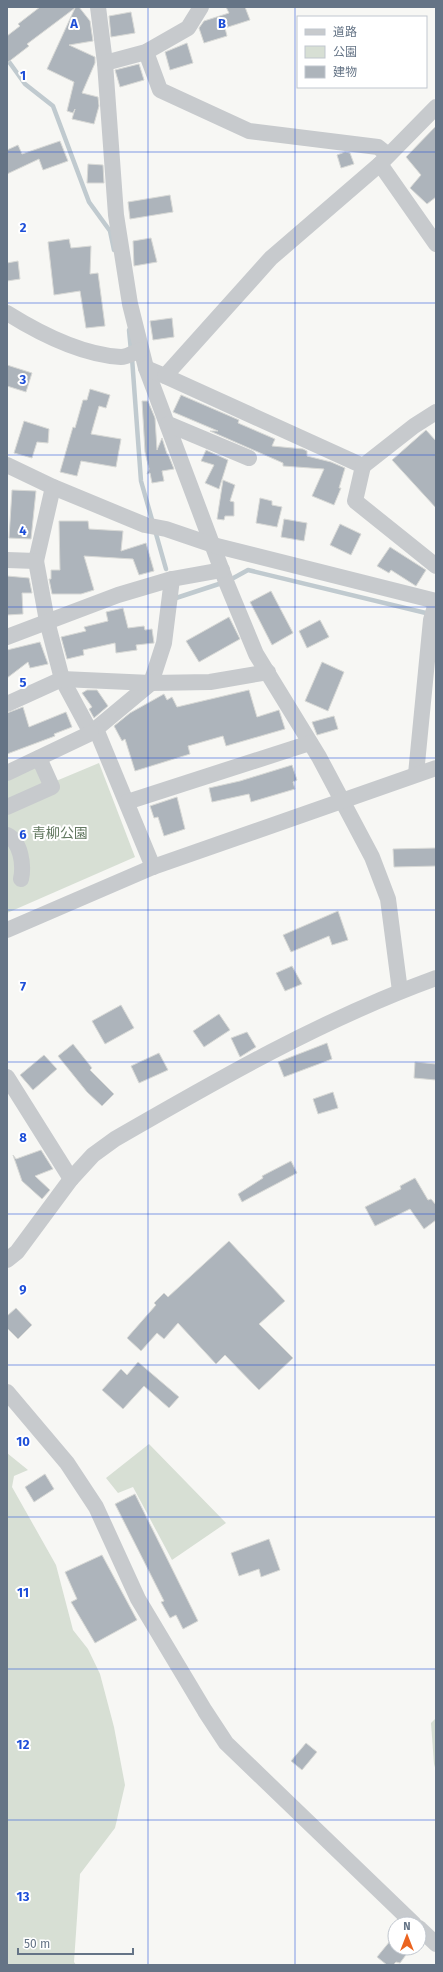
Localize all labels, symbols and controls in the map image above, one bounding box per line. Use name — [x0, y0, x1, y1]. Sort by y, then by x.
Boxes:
text: A — [69, 16, 78, 31]
text: B — [218, 16, 226, 31]
legend — [297, 16, 427, 88]
text: 道路 — [333, 25, 357, 39]
text: 公園 — [333, 45, 357, 59]
text: 建物 — [333, 65, 357, 79]
text: 1 — [20, 68, 26, 83]
text: 2 — [20, 220, 27, 235]
text: 3 — [19, 372, 27, 387]
text: 4 — [19, 523, 27, 538]
text: 5 — [20, 675, 27, 690]
park label: 青柳公園 — [32, 825, 88, 842]
text: 6 — [19, 827, 27, 842]
text: 7 — [20, 979, 26, 994]
text: 8 — [19, 1130, 27, 1145]
text: 9 — [19, 1282, 27, 1297]
text: 10 — [16, 1434, 30, 1449]
text: 11 — [17, 1585, 29, 1600]
text: 12 — [17, 1737, 30, 1752]
text: 13 — [17, 1889, 30, 1904]
north arrow — [387, 1916, 427, 1956]
text: N — [403, 1920, 411, 1933]
scale bar — [18, 1930, 133, 1956]
text: 50 m — [24, 1937, 50, 1951]

